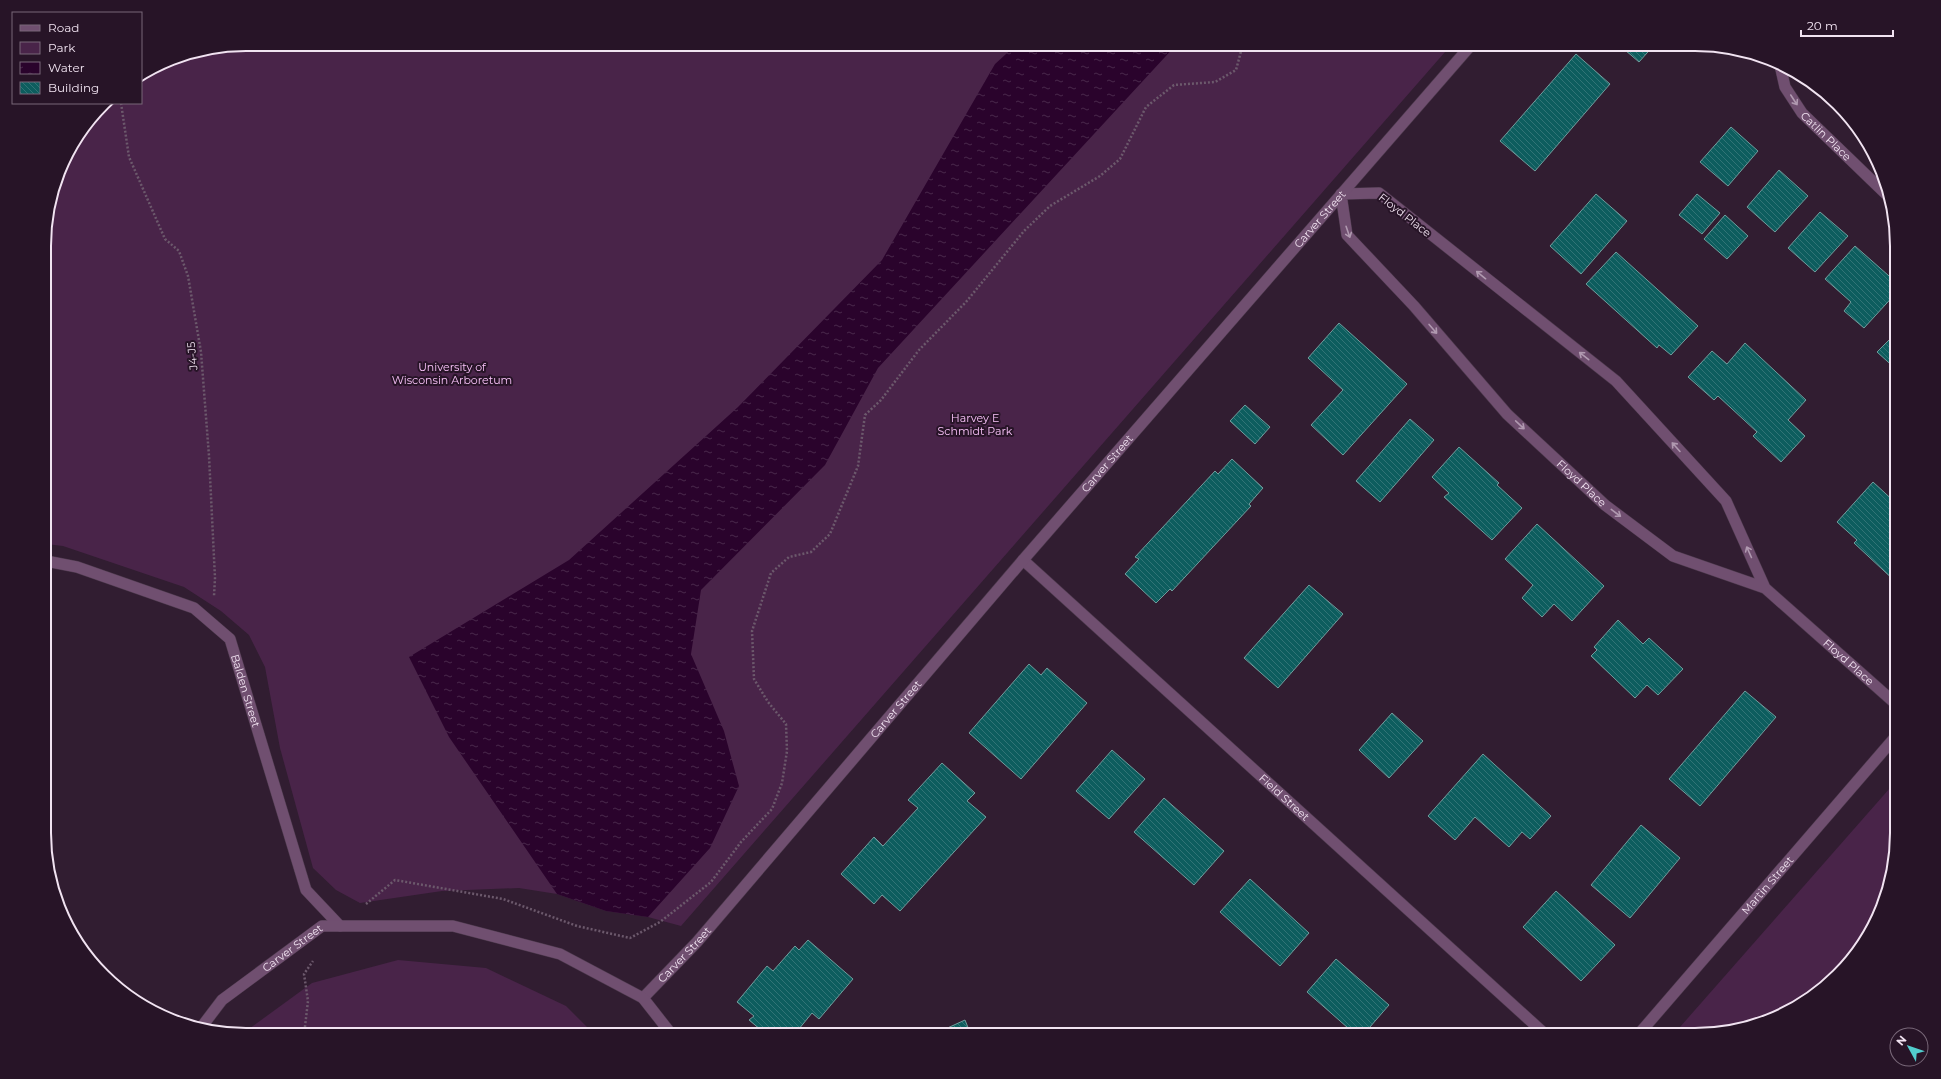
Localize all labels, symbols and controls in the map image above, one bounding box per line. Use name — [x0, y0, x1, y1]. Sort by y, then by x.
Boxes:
legend — [12, 12, 142, 104]
scale bar — [1801, 12, 1893, 38]
text: 20 m — [1807, 18, 1838, 33]
text: Road — [48, 20, 79, 35]
text: Park — [48, 40, 76, 55]
text: Water — [48, 60, 85, 75]
text: Building — [48, 80, 99, 95]
one-way arrow — [1790, 95, 1798, 106]
street label: Catlin Place — [1798, 109, 1855, 164]
street label: Carver Street — [1291, 187, 1349, 251]
street label: Floyd Place — [1376, 190, 1434, 240]
one-way arrow — [1345, 225, 1352, 238]
one-way arrow — [1476, 271, 1487, 280]
one-way arrow — [1429, 323, 1438, 334]
street label: J4-J5 — [184, 341, 201, 372]
one-way arrow — [1578, 351, 1589, 360]
park label: University of Wisconsin Arboretum — [392, 360, 512, 387]
park label: Harvey E Schmidt Park — [938, 411, 1013, 438]
one-way arrow — [1515, 421, 1525, 430]
street label: Carver Street — [1078, 431, 1136, 495]
one-way arrow — [1672, 442, 1681, 452]
street label: Floyd Place — [1554, 457, 1610, 510]
one-way arrow — [1610, 509, 1621, 517]
one-way arrow — [1744, 547, 1752, 559]
street label: Floyd Place — [1820, 636, 1877, 688]
street label: Balden Street — [228, 652, 263, 729]
street label: Carver Street — [867, 677, 925, 741]
street label: Field Street — [1256, 771, 1313, 824]
street label: Martin Street — [1738, 853, 1797, 917]
street label: Carver Street — [259, 921, 326, 975]
street label: Carver Street — [655, 923, 714, 986]
north arrow — [1889, 1027, 1929, 1067]
text: N — [1893, 1033, 1910, 1048]

